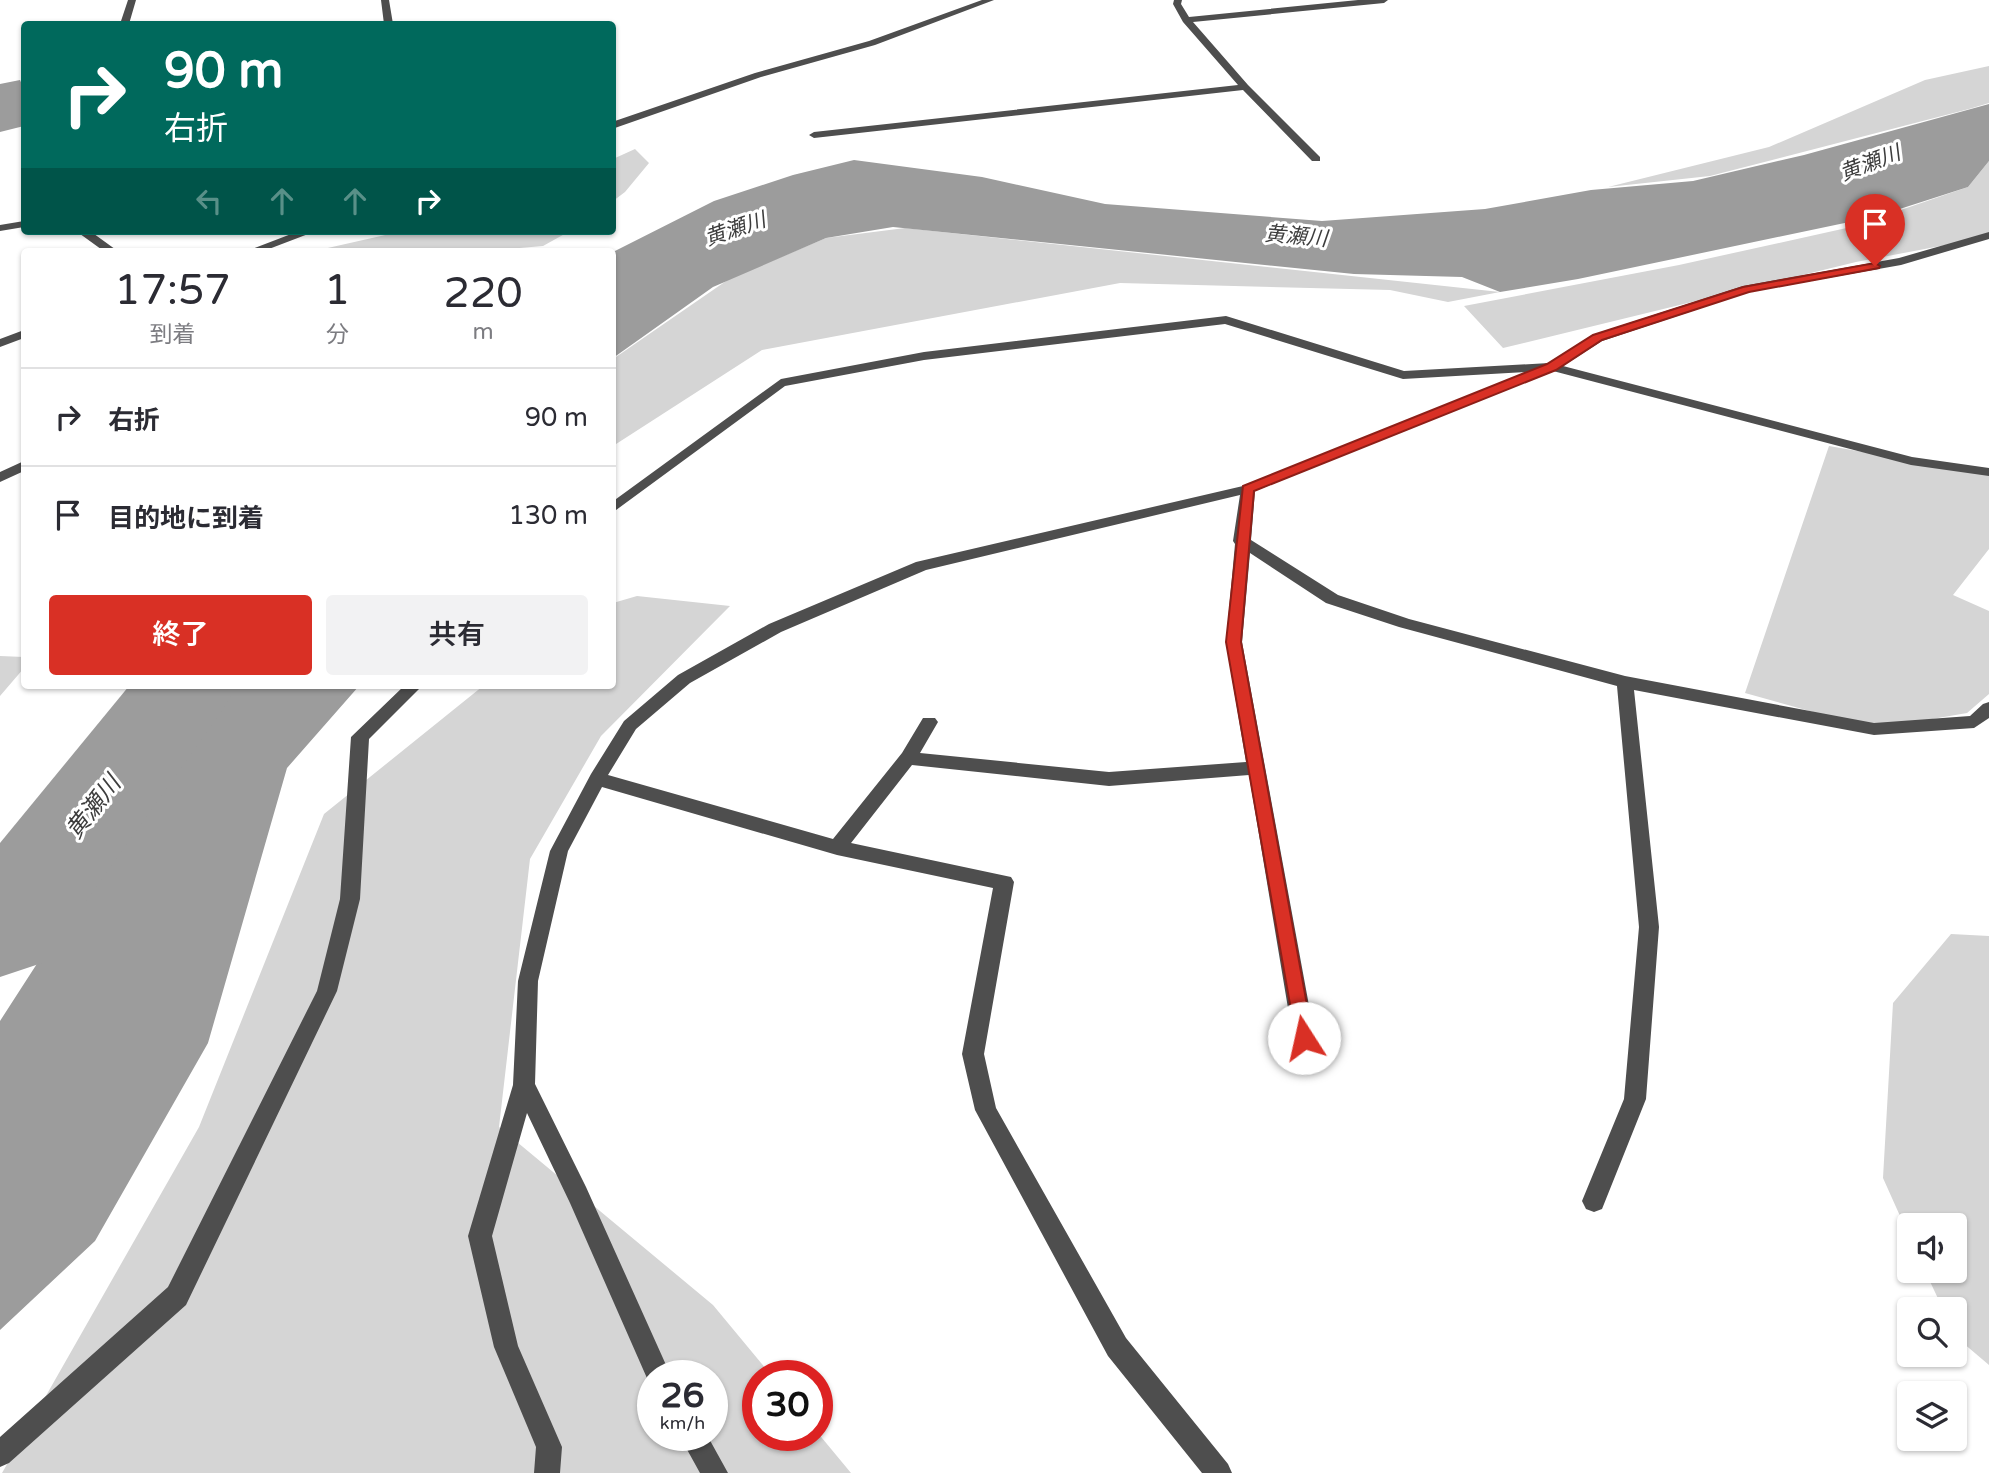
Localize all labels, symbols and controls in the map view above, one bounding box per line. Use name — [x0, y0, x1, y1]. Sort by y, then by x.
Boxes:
text: 90 m — [164, 42, 283, 101]
icon: right — [49, 49, 140, 140]
text: 右折 — [164, 110, 228, 148]
water label: 黄瀬川 — [1836, 140, 1906, 186]
icon: left — [190, 182, 228, 220]
icon: ahead — [263, 182, 301, 220]
icon: ahead — [336, 182, 374, 220]
icon: right — [409, 182, 447, 220]
pin — [1845, 194, 1905, 266]
icon: arrive — [1856, 205, 1894, 243]
water label: 黄瀬川 — [701, 207, 771, 252]
water label: 黄瀬川 — [1263, 221, 1330, 252]
text: 17:57 — [114, 265, 231, 316]
text: 1 — [324, 265, 350, 316]
text: 220 — [444, 268, 523, 319]
text: m — [473, 318, 494, 346]
text: 到着 — [149, 321, 195, 349]
text: 分 — [326, 321, 349, 349]
icon: right — [49, 398, 87, 436]
text: 90 m — [525, 402, 588, 433]
text: 右折 — [108, 405, 160, 436]
icon: arrive — [49, 496, 87, 534]
text: 130 m — [508, 500, 588, 531]
text: 目的地に到着 — [108, 503, 264, 534]
button: 終了 — [49, 595, 312, 675]
button: 共有 — [326, 595, 588, 675]
water label: 黄瀬川 — [60, 768, 129, 845]
position arrow — [1267, 1001, 1341, 1075]
map controls — [1897, 1213, 1967, 1451]
button: sound — [1897, 1213, 1967, 1283]
button: search — [1897, 1297, 1967, 1367]
speed limit sign: 30 — [742, 1360, 833, 1451]
text: 26 — [661, 1375, 704, 1417]
button: layers — [1897, 1381, 1967, 1451]
text: km/h — [660, 1412, 705, 1434]

